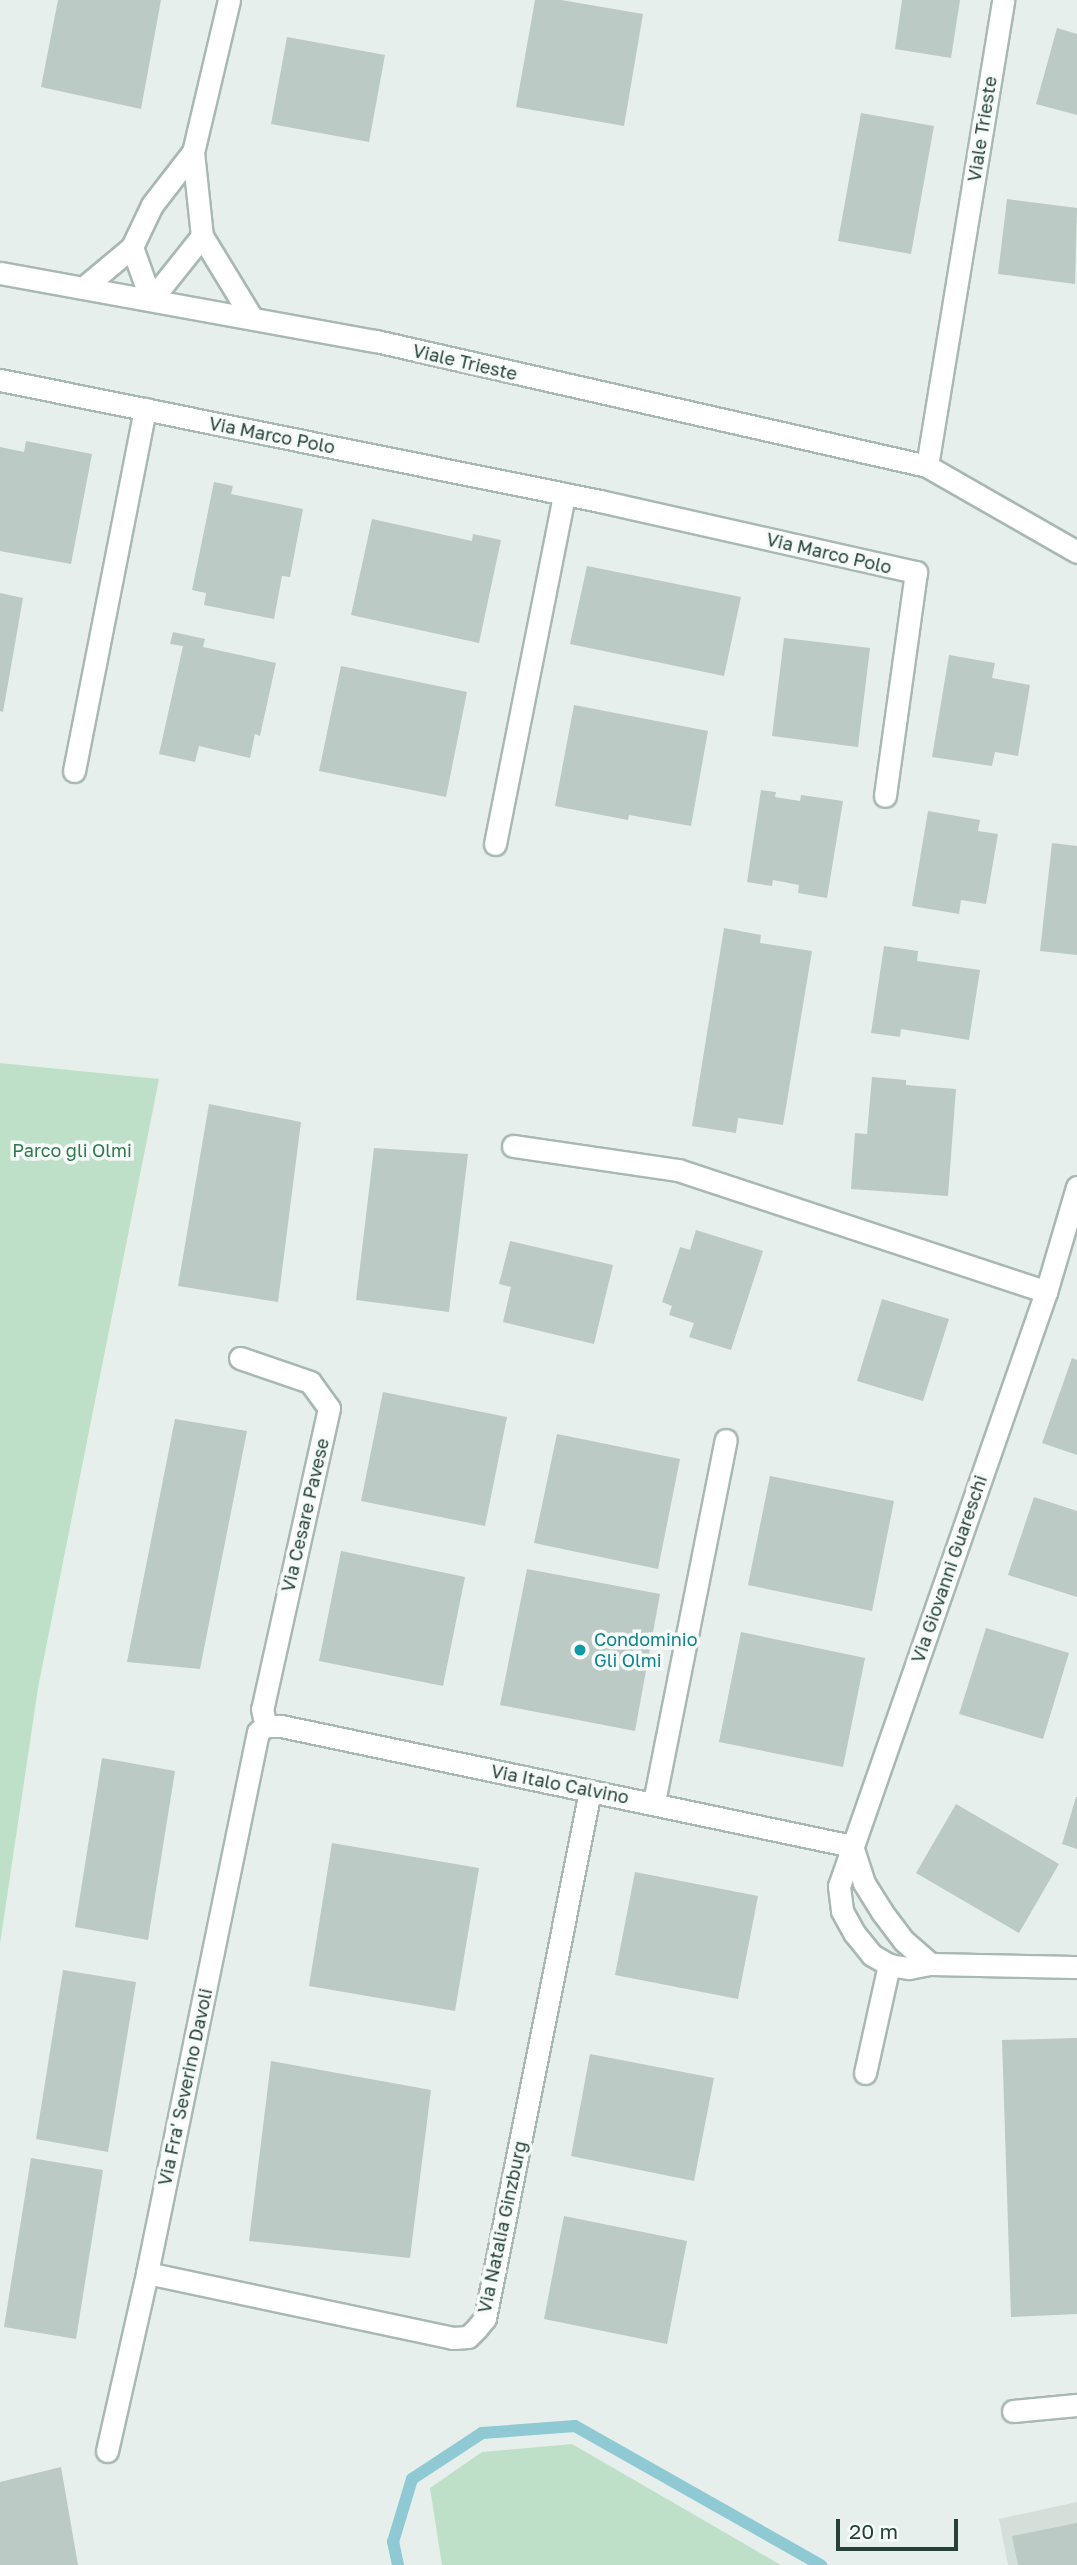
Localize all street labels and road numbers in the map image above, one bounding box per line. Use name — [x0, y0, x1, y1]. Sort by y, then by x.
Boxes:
street label: Viale Trieste — [963, 75, 1001, 183]
street label: Viale Trieste — [411, 339, 519, 385]
street label: Via Marco Polo — [207, 412, 337, 458]
street label: Via Marco Polo — [764, 528, 894, 578]
street label: Via Cesare Pavese — [277, 1436, 333, 1594]
street label: Via Giovanni Guareschi — [907, 1472, 991, 1666]
street label: Via Italo Calvino — [489, 1760, 631, 1808]
street label: Via Fra' Severino Davoli — [154, 1986, 216, 2188]
street label: Via Natalia Ginzburg — [473, 2139, 531, 2315]

